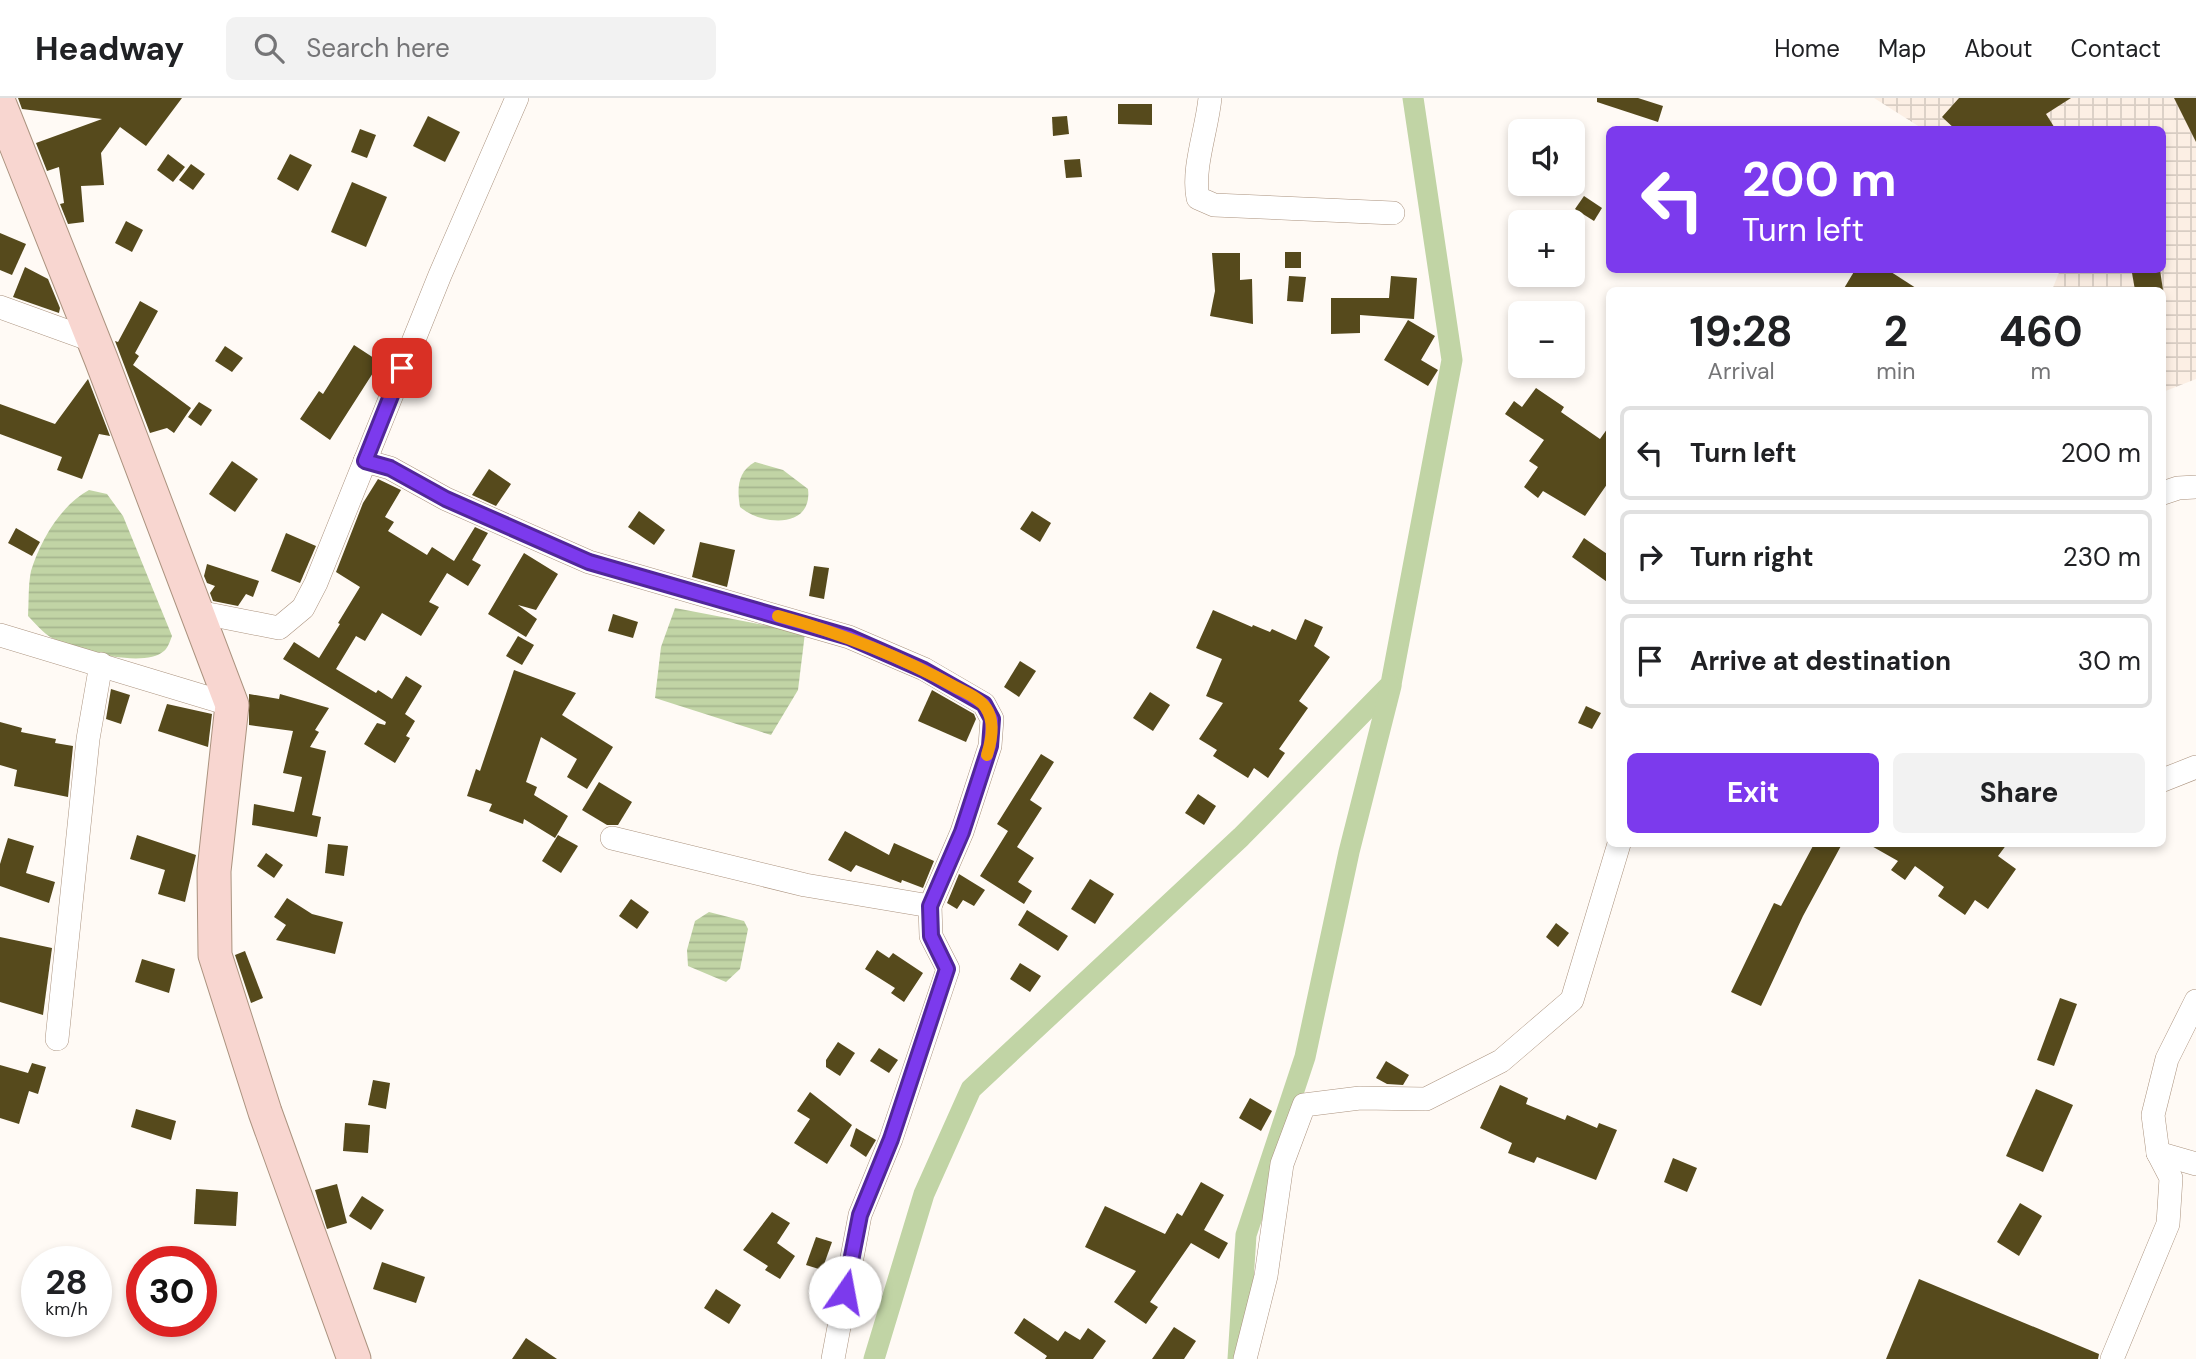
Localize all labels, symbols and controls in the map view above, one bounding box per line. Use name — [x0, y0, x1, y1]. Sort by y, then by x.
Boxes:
search box — [226, 17, 716, 80]
text: Headway — [35, 27, 184, 70]
icon: search — [250, 29, 288, 67]
text: Search here — [306, 31, 450, 65]
text: Home — [1774, 33, 1840, 64]
text: Map — [1878, 33, 1926, 64]
text: About — [1964, 33, 2033, 64]
text: Contact — [2071, 33, 2161, 64]
map controls — [1508, 119, 1585, 378]
button: sound — [1508, 119, 1585, 196]
text: 200 m — [1742, 147, 1897, 211]
icon: left — [1627, 154, 1718, 245]
text: Turn left — [1742, 209, 1864, 251]
button: + — [1508, 210, 1585, 287]
button: − — [1508, 301, 1585, 378]
text: 19:28 — [1690, 304, 1793, 359]
text: 2 — [1884, 304, 1908, 359]
text: 460 — [1999, 304, 2082, 359]
pin — [372, 338, 432, 398]
icon: arrive — [383, 349, 421, 387]
text: Arrival — [1708, 356, 1775, 386]
text: min — [1876, 356, 1915, 386]
text: m — [2030, 356, 2051, 386]
icon: left — [1631, 434, 1669, 472]
text: Turn left — [1690, 436, 1797, 470]
text: 200 m — [2061, 436, 2141, 470]
icon: right — [1631, 538, 1669, 576]
text: Turn right — [1690, 540, 1814, 574]
text: 230 m — [2063, 540, 2141, 574]
icon: arrive — [1631, 642, 1669, 680]
text: Arrive at destination — [1690, 644, 1951, 678]
text: 30 m — [2078, 644, 2141, 678]
button: Exit — [1627, 753, 1879, 833]
button: Share — [1893, 753, 2145, 833]
speed limit sign: 30 — [126, 1246, 217, 1337]
position arrow — [808, 1255, 882, 1329]
text: 28 — [45, 1259, 88, 1305]
text: km/h — [45, 1297, 88, 1321]

